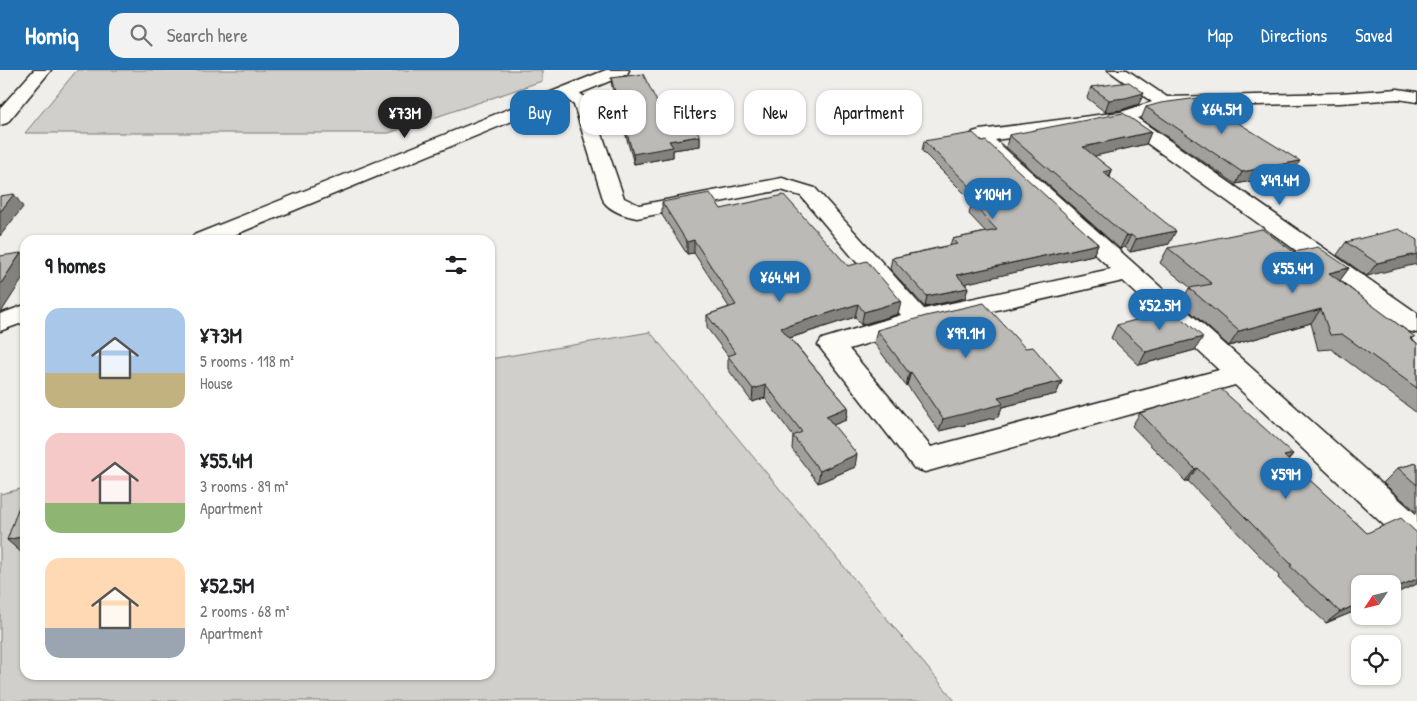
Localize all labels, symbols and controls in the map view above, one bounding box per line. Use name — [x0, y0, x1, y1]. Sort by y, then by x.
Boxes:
search box — [109, 13, 459, 58]
text: Homiq — [25, 19, 79, 51]
icon: search — [127, 21, 155, 49]
text: Search here — [167, 22, 248, 48]
text: Map — [1208, 23, 1233, 48]
text: Directions — [1261, 23, 1327, 48]
text: Saved — [1355, 23, 1392, 48]
chip: Buy — [510, 90, 570, 135]
chip: Rent — [580, 90, 646, 135]
chip: Filters — [656, 90, 734, 135]
chip: New — [744, 90, 806, 135]
chip: Apartment — [816, 90, 922, 135]
pin: ¥64.5M — [1181, 92, 1263, 135]
pin: ¥73M — [375, 97, 435, 139]
text: ¥64.5M — [1202, 98, 1242, 120]
text: ¥73M — [389, 102, 421, 124]
pin: ¥49.4M — [1239, 164, 1321, 206]
text: ¥49.4M — [1261, 169, 1299, 191]
pin: ¥104M — [958, 178, 1028, 220]
text: ¥104M — [975, 183, 1011, 205]
text: 9 homes — [45, 251, 106, 280]
icon: filters — [442, 251, 470, 279]
pin: ¥55.4M — [1252, 252, 1334, 294]
text: ¥55.4M — [1273, 257, 1313, 279]
pin: ¥64.4M — [739, 260, 821, 303]
text: ¥64.4M — [761, 266, 799, 288]
pin: ¥52.5M — [1119, 288, 1201, 331]
text: ¥52.5M — [1139, 294, 1181, 316]
pin: ¥99.1M — [925, 316, 1007, 359]
text: ¥73M — [200, 321, 242, 350]
text: ¥99.1M — [947, 322, 985, 344]
icon: home — [85, 328, 145, 388]
text: 5 rooms · 118 m² — [200, 350, 294, 372]
text: House — [200, 372, 233, 394]
text: ¥55.4M — [200, 446, 252, 475]
icon: home — [85, 453, 145, 513]
pin: ¥59M — [1256, 458, 1316, 500]
text: ¥59M — [1271, 463, 1301, 485]
text: 3 rooms · 89 m² — [200, 475, 289, 497]
text: Apartment — [200, 497, 263, 519]
text: ¥52.5M — [200, 571, 254, 600]
north arrow — [1351, 575, 1401, 625]
map controls — [1351, 575, 1401, 685]
icon: home — [85, 578, 145, 638]
text: 2 rooms · 68 m² — [200, 600, 289, 622]
text: Apartment — [200, 622, 263, 644]
button: locate — [1351, 635, 1401, 685]

